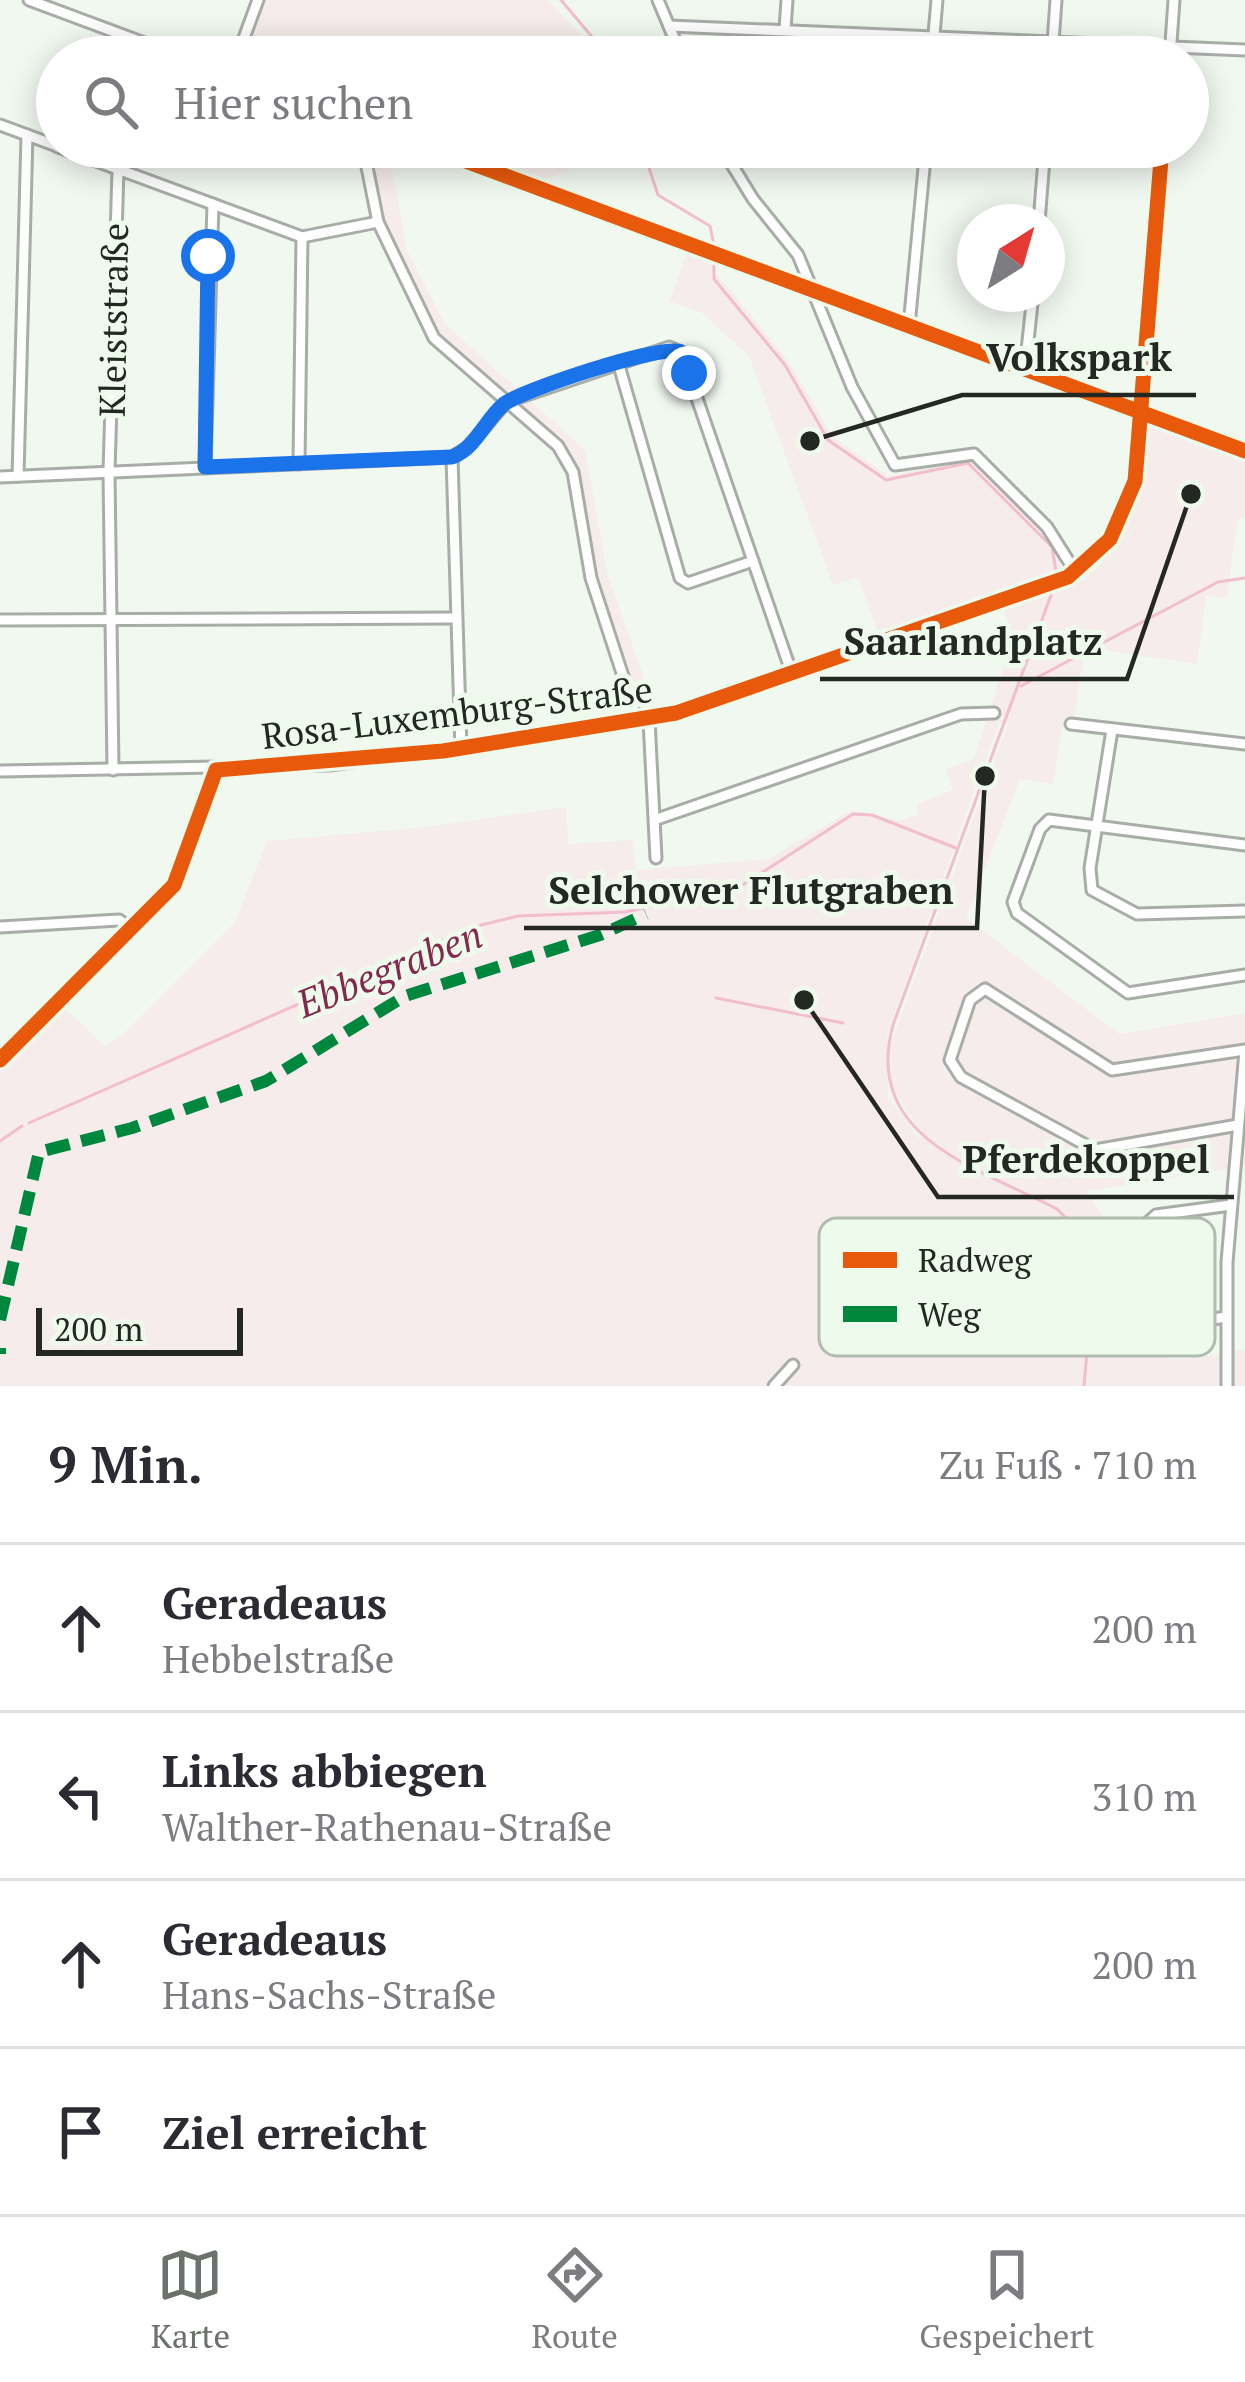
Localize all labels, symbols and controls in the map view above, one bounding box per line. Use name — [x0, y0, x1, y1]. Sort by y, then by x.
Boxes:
search box — [36, 36, 1209, 168]
icon: search — [78, 69, 144, 135]
text: Hier suchen — [174, 72, 413, 132]
north arrow — [957, 204, 1065, 312]
street label: Kleiststraße — [88, 223, 138, 417]
route start — [181, 229, 235, 283]
callout: Volkspark — [962, 320, 1196, 395]
text: Volkspark — [986, 330, 1172, 382]
route end — [662, 346, 716, 400]
callout: Saarlandplatz — [820, 604, 1127, 679]
text: Saarlandplatz — [843, 614, 1103, 666]
street label: Rosa-Luxemburg-Straße — [259, 665, 655, 759]
callout: Selchower Flutgraben — [524, 853, 977, 928]
text: Selchower Flutgraben — [548, 863, 954, 915]
water label: Ebbegraben — [288, 907, 489, 1029]
callout: Pferdekoppel — [938, 1122, 1234, 1197]
text: Pferdekoppel — [962, 1132, 1210, 1184]
legend — [819, 1218, 1215, 1356]
text: Radweg — [918, 1238, 1032, 1281]
text: Weg — [918, 1292, 981, 1335]
scale bar — [36, 1302, 243, 1355]
text: 200 m — [54, 1307, 143, 1350]
text: 9 Min. — [48, 1430, 203, 1498]
text: Zu Fuß · 710 m — [939, 1438, 1197, 1490]
text: Geradeaus — [162, 1572, 387, 1632]
icon: ahead — [48, 1595, 114, 1661]
text: 200 m — [1092, 1602, 1197, 1654]
text: Hebbelstraße — [162, 1632, 394, 1684]
text: Links abbiegen — [162, 1740, 487, 1800]
icon: left — [48, 1763, 114, 1829]
text: 310 m — [1092, 1770, 1197, 1822]
text: Walther-Rathenau-Straße — [162, 1800, 612, 1852]
text: Geradeaus — [162, 1908, 387, 1968]
icon: ahead — [48, 1931, 114, 1997]
text: 200 m — [1092, 1938, 1197, 1990]
text: Hans-Sachs-Straße — [162, 1968, 496, 2020]
icon: arrive — [48, 2099, 114, 2165]
text: Ziel erreicht — [162, 2102, 427, 2162]
tab: Karte — [151, 2242, 230, 2357]
tab: Route — [531, 2242, 618, 2357]
tab: Gespeichert — [919, 2242, 1094, 2357]

